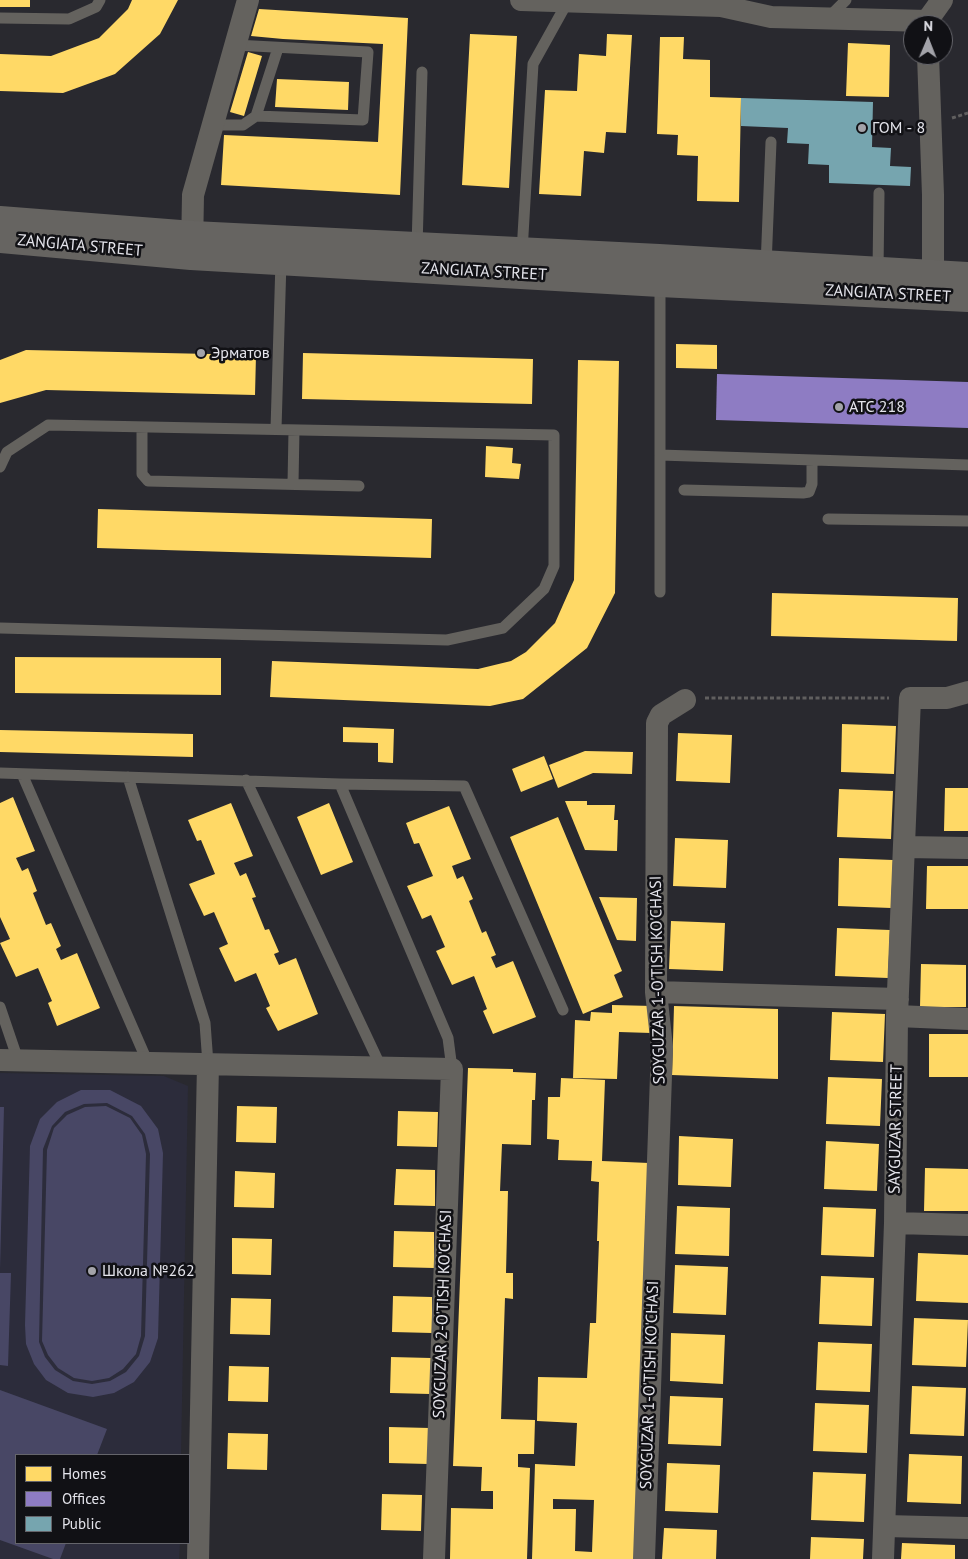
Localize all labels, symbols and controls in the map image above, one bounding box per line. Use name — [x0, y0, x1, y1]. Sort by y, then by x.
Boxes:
north arrow — [903, 15, 953, 65]
text: N — [923, 17, 933, 35]
place label: ГОМ - 8 — [872, 118, 925, 138]
marker: ГОМ - 8 — [856, 122, 868, 134]
street label: ZANGIATA STREET — [17, 231, 143, 261]
street label: ZANGIATA STREET — [421, 259, 547, 285]
street label: ZANGIATA STREET — [825, 281, 951, 307]
place label: Эрматов — [211, 343, 270, 363]
marker: Эрматов — [195, 347, 207, 359]
place label: АТС 218 — [849, 397, 905, 417]
marker: АТС 218 — [833, 401, 845, 413]
street label: SOYGUZAR 1-O'TISH KO'CHASI — [647, 875, 669, 1085]
street label: SAYGUZAR STREET — [885, 1064, 907, 1194]
street label: SOYGUZAR 2-O'TISH KO'CHASI — [430, 1209, 456, 1419]
place label: Школа №262 — [102, 1261, 195, 1281]
marker: Школа №262 — [86, 1265, 98, 1277]
street label: SOYGUZAR 1-O'TISH KO'CHASI — [637, 1280, 663, 1490]
legend — [15, 1454, 190, 1544]
text: Homes — [62, 1464, 106, 1483]
text: Offices — [62, 1489, 106, 1508]
text: Public — [62, 1514, 101, 1533]

